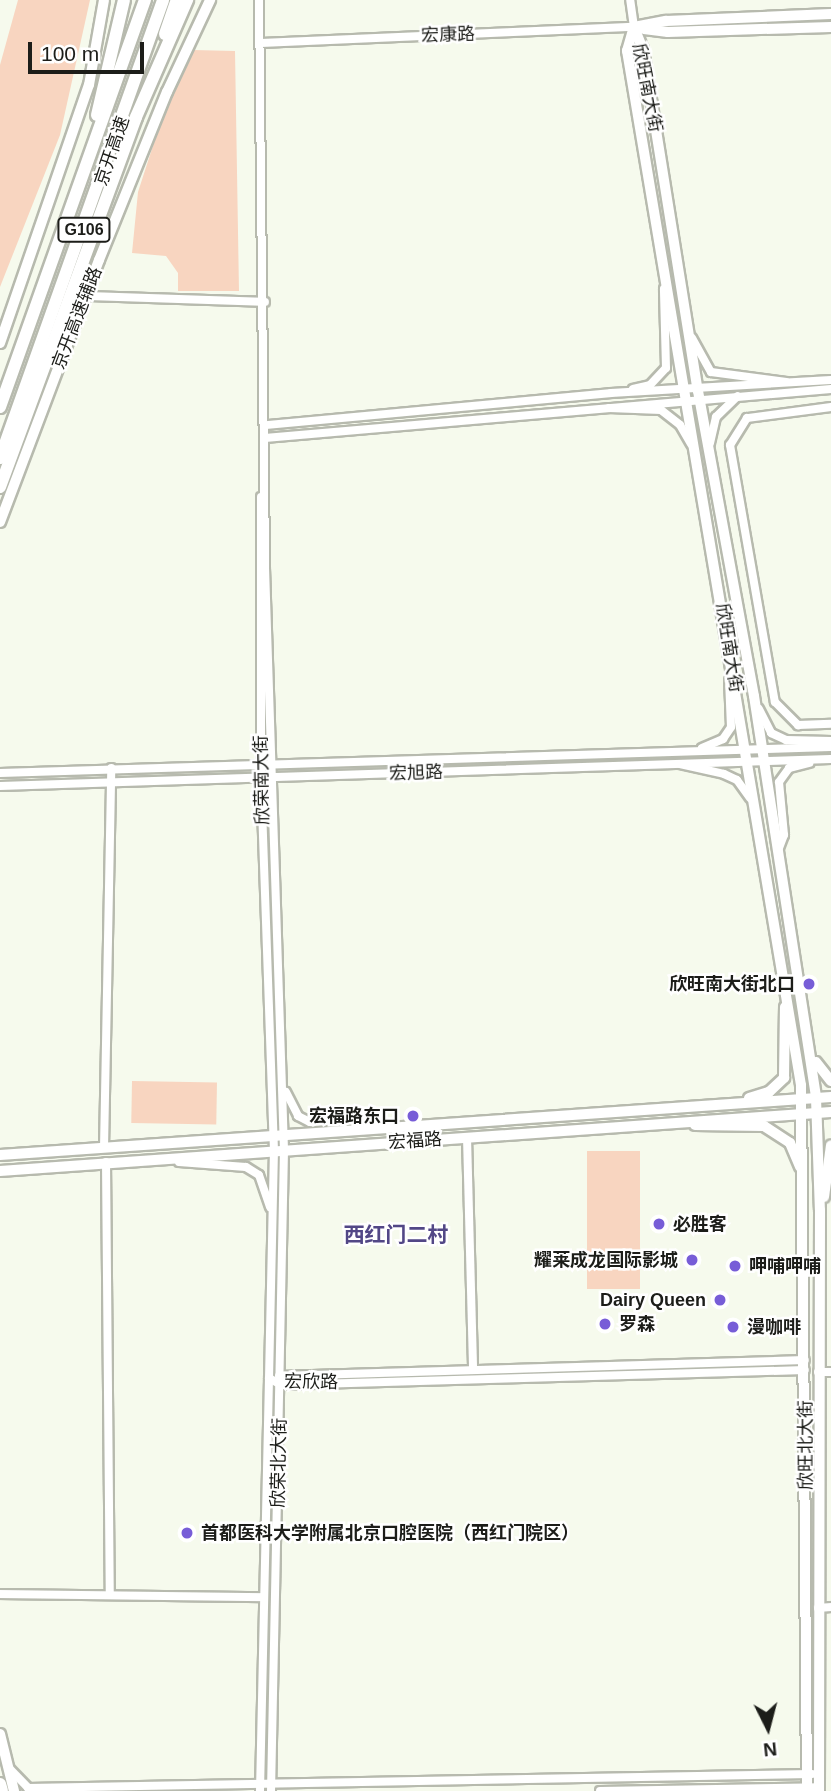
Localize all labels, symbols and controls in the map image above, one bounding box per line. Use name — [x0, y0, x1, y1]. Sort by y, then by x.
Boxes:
street label: 宏康路 — [421, 23, 475, 47]
scale bar — [32, 28, 147, 72]
text: 100 m — [41, 42, 99, 65]
street label: 欣旺南大街 — [628, 42, 666, 134]
street label: 京开高速 — [90, 113, 134, 189]
road number: G106 — [56, 218, 112, 242]
street label: 京开高速辅路 — [48, 264, 106, 372]
street label: 欣旺南大街 — [711, 602, 747, 694]
street label: 欣荣南大街 — [250, 735, 274, 825]
street label: 宏旭路 — [389, 761, 443, 785]
place label: 欣旺南大街北口 — [669, 973, 795, 995]
marker: 欣旺南大街北口 — [801, 976, 817, 992]
place label: 宏福路东口 — [309, 1105, 399, 1127]
marker: 宏福路东口 — [405, 1108, 421, 1124]
street label: 宏福路 — [387, 1128, 443, 1154]
place label: 必胜客 — [673, 1213, 727, 1235]
marker: 必胜客 — [651, 1216, 667, 1232]
district label: 西红门二村 — [344, 1222, 448, 1248]
place label: 耀莱成龙国际影城 — [534, 1249, 678, 1271]
marker: 耀莱成龙国际影城 — [684, 1252, 700, 1268]
place label: 呷哺呷哺 — [749, 1255, 821, 1277]
marker: 呷哺呷哺 — [727, 1258, 743, 1274]
place label: Dairy Queen — [600, 1289, 706, 1311]
marker: Dairy Queen — [712, 1292, 728, 1308]
place label: 罗森 — [619, 1313, 655, 1335]
marker: 罗森 — [597, 1316, 613, 1332]
place label: 漫咖啡 — [747, 1316, 801, 1338]
marker: 漫咖啡 — [725, 1319, 741, 1335]
street label: 宏欣路 — [284, 1371, 338, 1393]
street label: 欣旺北大街 — [795, 1400, 817, 1490]
street label: 欣荣北大街 — [267, 1418, 291, 1508]
place label: 首都医科大学附属北京口腔医院（西红门院区） — [201, 1522, 579, 1544]
marker: 首都医科大学附属北京口腔医院（西红门院区） — [179, 1525, 195, 1541]
north arrow — [733, 1693, 803, 1763]
text: N — [762, 1738, 778, 1761]

